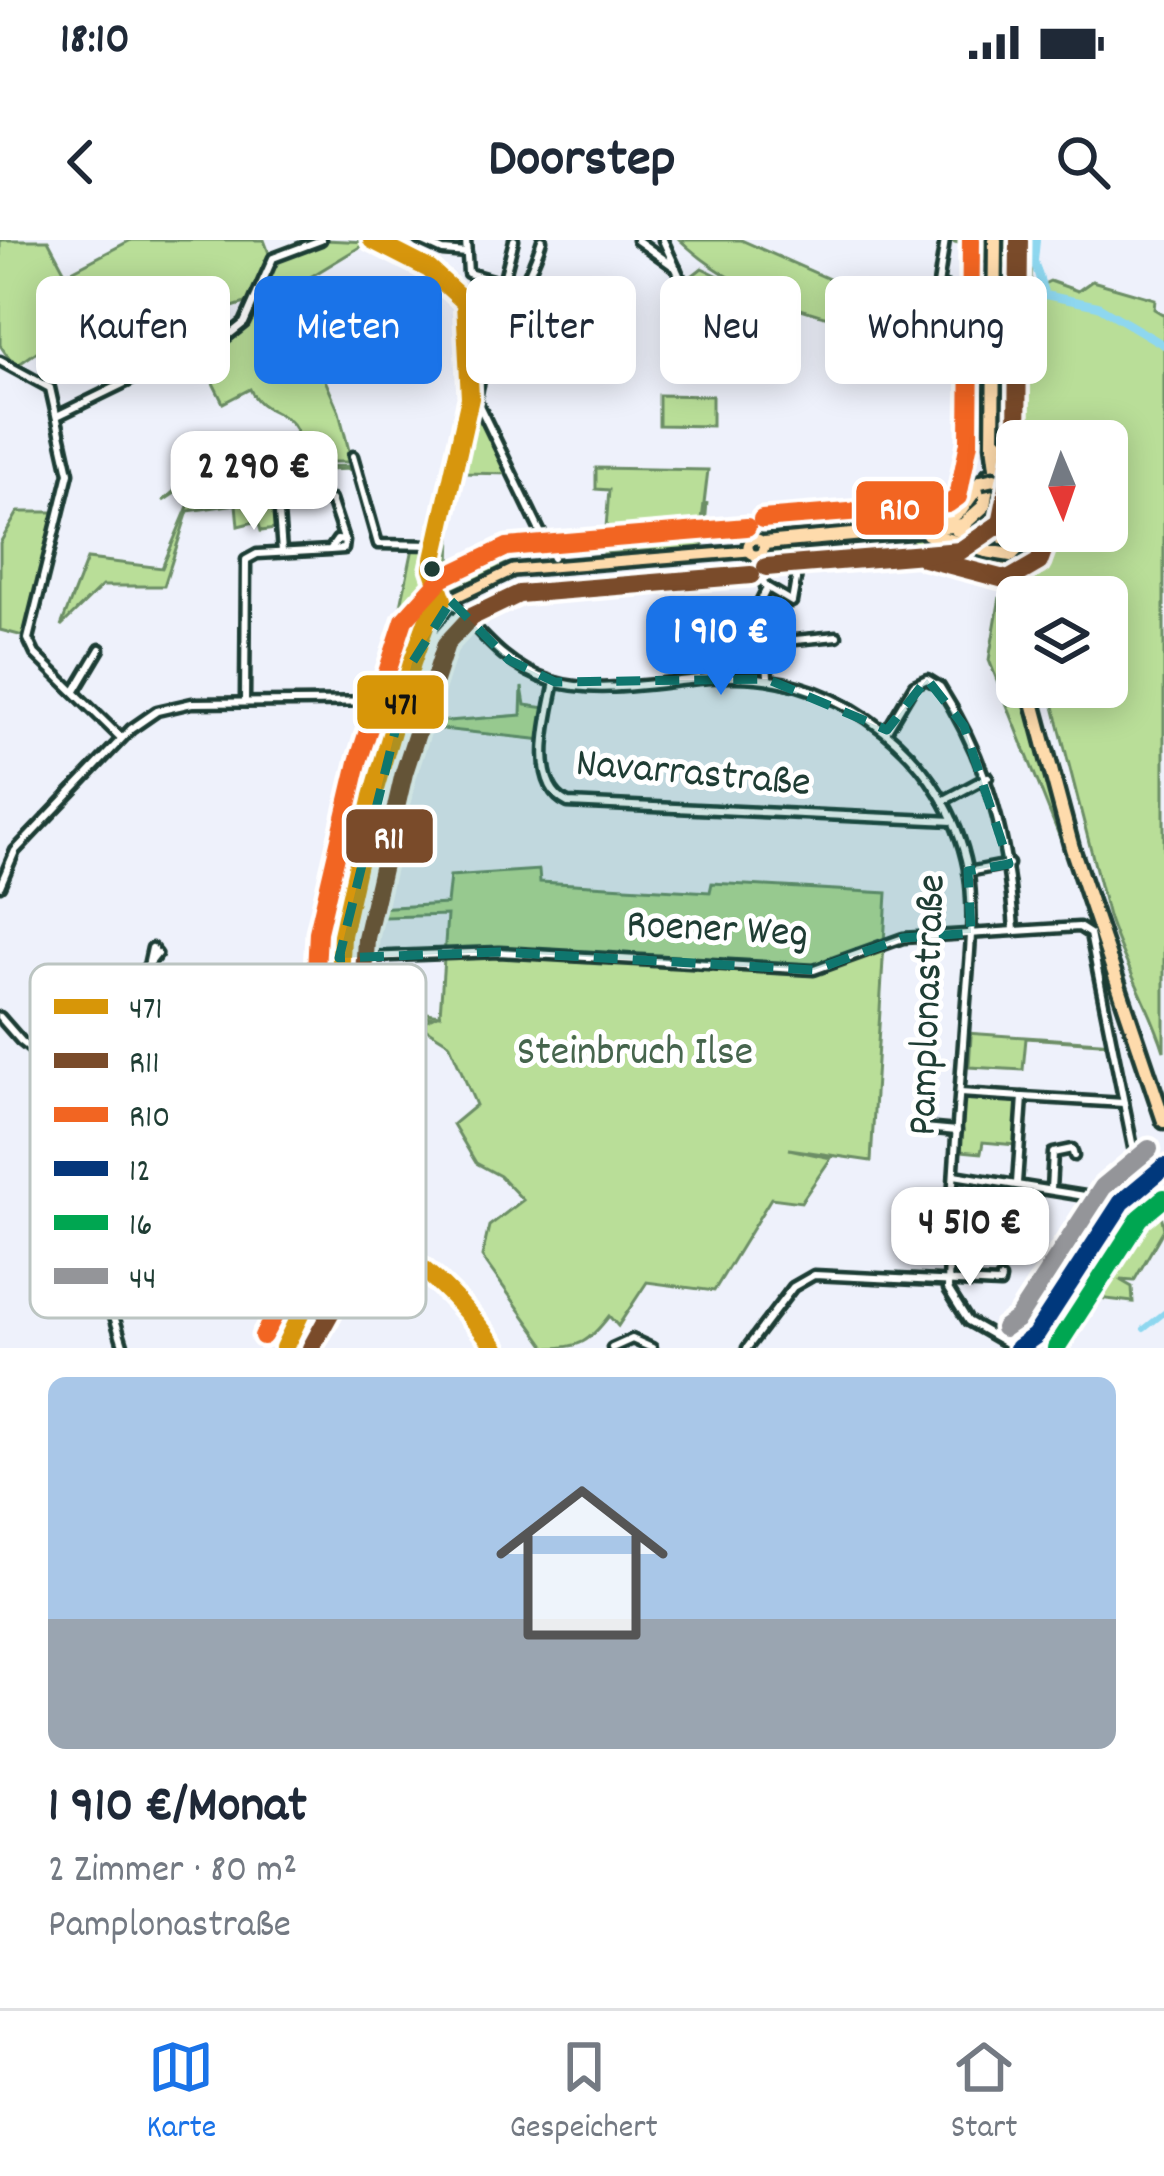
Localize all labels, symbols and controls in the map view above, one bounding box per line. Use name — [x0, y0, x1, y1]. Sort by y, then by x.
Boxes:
text: 18:10 — [60, 10, 130, 74]
text: Doorstep — [488, 124, 676, 201]
icon: back — [48, 129, 114, 195]
icon: search — [1050, 129, 1116, 195]
chip: Kaufen — [36, 276, 230, 384]
chip: Mieten — [254, 276, 442, 384]
chip: Filter — [466, 276, 636, 384]
chip: Neu — [660, 276, 801, 384]
chip: Wohnung — [825, 276, 1047, 384]
north arrow — [996, 420, 1128, 552]
map controls — [996, 420, 1128, 708]
pin: 2 290 € — [143, 431, 365, 533]
text: 2 290 € — [198, 442, 310, 497]
line badge: R10 — [854, 479, 946, 537]
text: R10 — [879, 489, 921, 536]
unlabelled marker — [421, 558, 443, 580]
button: layers — [996, 576, 1128, 708]
pin: 1 910 € — [610, 596, 832, 698]
text: 1 910 € — [673, 607, 769, 662]
line badge: 471 — [355, 673, 446, 731]
text: 471 — [384, 684, 418, 731]
street label: Navarrastraße — [573, 736, 813, 816]
line badge: R11 — [344, 807, 435, 865]
text: R11 — [374, 818, 404, 865]
street label: Pamplonastraße — [895, 873, 965, 1137]
street label: Roener Weg — [625, 897, 809, 967]
legend — [30, 964, 426, 1318]
text: 471 — [129, 988, 163, 1035]
park label: Steinbruch Ilse — [517, 1025, 753, 1085]
text: R11 — [129, 1042, 160, 1089]
text: R10 — [129, 1096, 170, 1143]
text: 12 — [129, 1150, 151, 1197]
pin: 4 510 € — [859, 1187, 1081, 1289]
text: 4 510 € — [918, 1198, 1022, 1253]
text: 16 — [129, 1204, 152, 1251]
text: 44 — [129, 1258, 156, 1305]
icon: home — [474, 1455, 690, 1671]
text: 1 910 €/Monat — [48, 1773, 307, 1845]
text: 2 Zimmer · 80 m² — [48, 1845, 297, 1900]
text: Pamplonastraße — [48, 1900, 291, 1955]
tab: Karte — [147, 2034, 216, 2153]
tab: Gespeichert — [509, 2034, 658, 2153]
tab: Start — [951, 2034, 1017, 2153]

